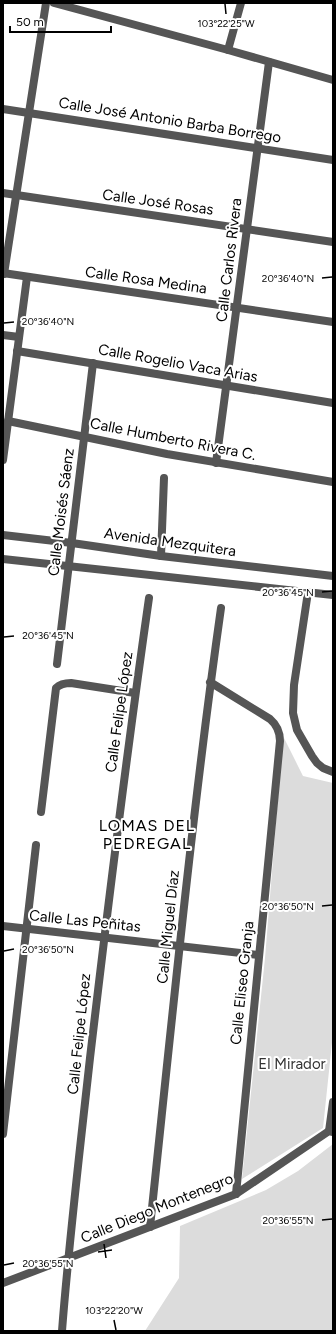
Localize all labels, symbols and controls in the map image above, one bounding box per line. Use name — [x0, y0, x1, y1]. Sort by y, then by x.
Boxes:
scale bar — [10, 8, 111, 34]
text: 50 m — [16, 15, 44, 29]
text: 103°22'25"W — [198, 17, 255, 30]
street label: Calle José Antonio Barba Borrego — [57, 94, 283, 147]
street label: Calle José Rosas — [101, 185, 215, 219]
street label: Calle Carlos Rivera — [212, 197, 246, 323]
street label: Calle Rosa Medina — [84, 263, 208, 297]
text: 20°36'40"N — [262, 272, 314, 285]
text: 20°36'40"N — [22, 315, 74, 328]
street label: Calle Rogelio Vaca Arias — [97, 340, 259, 386]
street label: Calle Humberto Rivera C. — [89, 414, 257, 464]
street label: Calle Moisés Sáenz — [44, 447, 78, 577]
street label: Avenida Mezquitera — [103, 524, 237, 560]
text: 20°36'45"N — [262, 586, 314, 599]
text: 20°36'45"N — [22, 629, 74, 642]
street label: Calle Felipe López — [102, 651, 136, 773]
district label: LOMAS DEL PEDREGAL — [99, 816, 195, 853]
street label: Calle Miguel Díaz — [153, 869, 183, 985]
text: 20°36'50"N — [262, 900, 314, 913]
street label: Calle Las Peñitas — [28, 906, 142, 936]
street label: Calle Eliseo Granja — [227, 920, 257, 1046]
text: 20°36'50"N — [22, 943, 74, 956]
street label: Calle Felipe López — [64, 973, 94, 1095]
park label: El Mirador — [258, 1055, 326, 1073]
street label: Calle Diego Montenegro — [78, 1169, 236, 1247]
text: 20°36'55"N — [262, 1214, 314, 1227]
text: 20°36'55"N — [22, 1257, 74, 1270]
text: 103°22'20"W — [85, 1304, 143, 1317]

